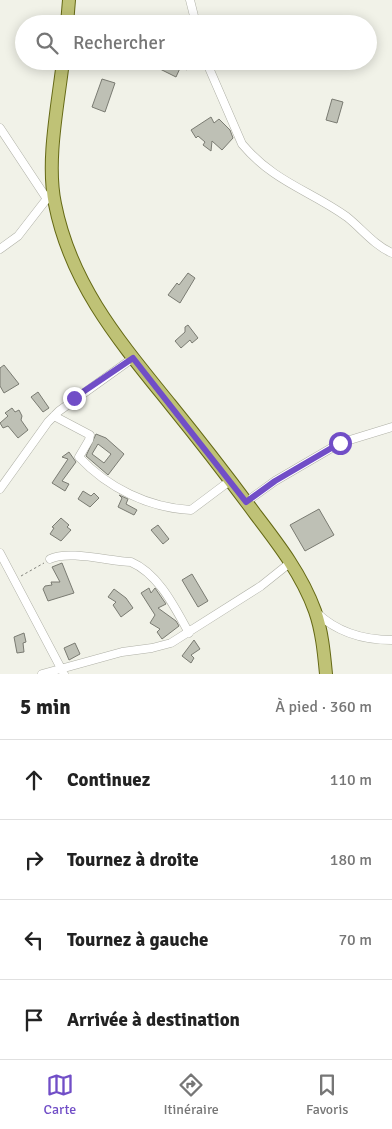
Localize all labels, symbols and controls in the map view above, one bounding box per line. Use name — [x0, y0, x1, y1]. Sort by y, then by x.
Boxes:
search box — [15, 15, 377, 70]
icon: search — [33, 29, 61, 57]
text: Rechercher — [73, 31, 165, 55]
route end — [63, 387, 86, 410]
route start — [329, 432, 352, 455]
text: 5 min — [20, 694, 71, 720]
text: À pied · 360 m — [275, 697, 372, 717]
icon: ahead — [20, 766, 48, 794]
text: Continuez — [67, 768, 150, 792]
text: 110 m — [330, 770, 372, 790]
icon: right — [20, 846, 48, 874]
text: Tournez à droite — [67, 848, 199, 872]
text: 180 m — [330, 850, 372, 870]
icon: left — [20, 926, 48, 954]
text: Tournez à gauche — [67, 928, 208, 952]
text: 70 m — [338, 930, 372, 950]
icon: arrive — [20, 1006, 48, 1034]
text: Arrivée à destination — [67, 1008, 240, 1032]
tab: Carte — [44, 1071, 76, 1118]
tab: Itinéraire — [163, 1071, 219, 1118]
tab: Favoris — [306, 1071, 348, 1118]

